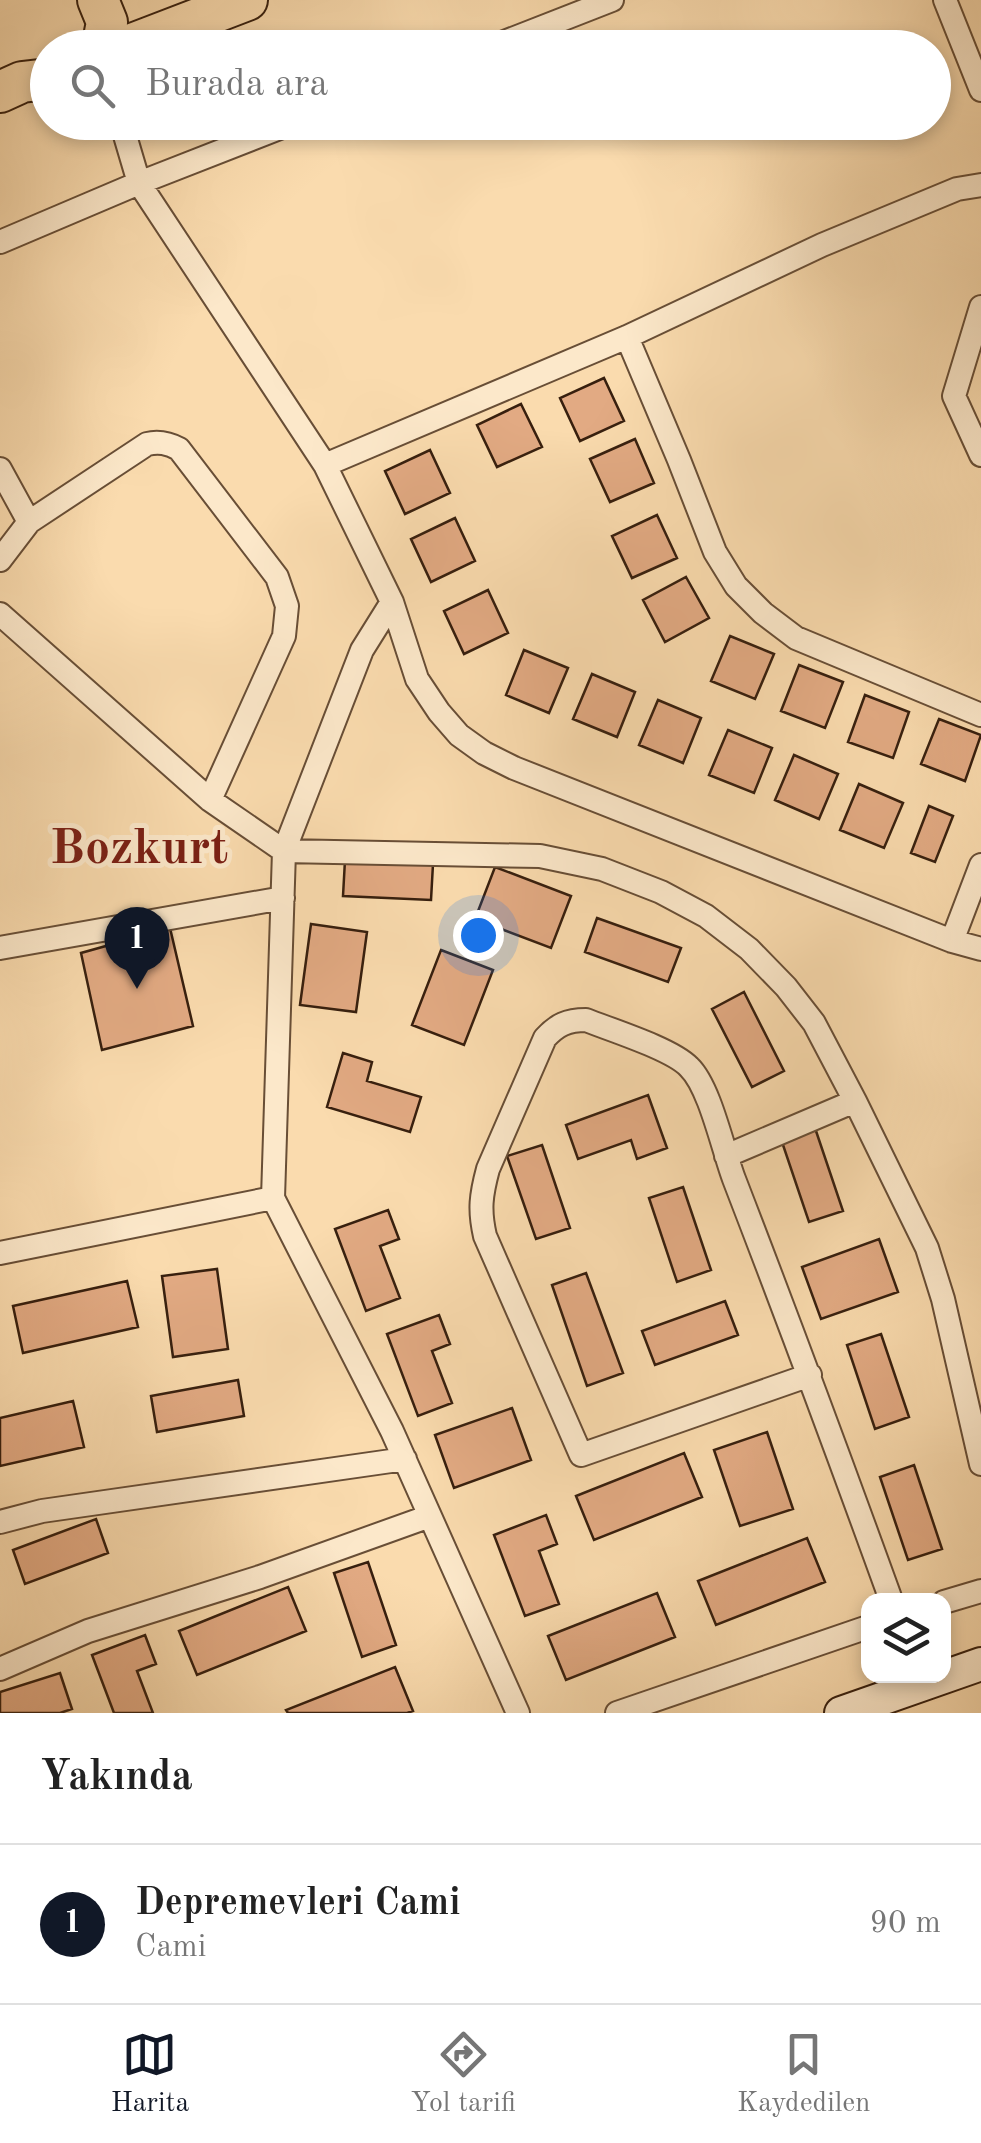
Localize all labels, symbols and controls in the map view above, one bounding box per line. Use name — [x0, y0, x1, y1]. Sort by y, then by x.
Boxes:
search box — [30, 30, 951, 140]
icon: search — [65, 58, 120, 113]
text: Burada ara — [145, 66, 328, 104]
district label: Bozkurt — [49, 825, 229, 875]
pin: 1 — [104, 906, 170, 989]
your location — [453, 910, 504, 961]
map controls — [861, 1593, 951, 1683]
button: layers — [861, 1593, 951, 1683]
text: Yakında — [40, 1757, 193, 1799]
text: Depremevleri Cami — [135, 1885, 460, 1923]
text: 1 — [63, 1908, 82, 1940]
text: 90 m — [870, 1908, 941, 1940]
text: Cami — [135, 1932, 206, 1964]
tab: Harita — [111, 2027, 189, 2122]
tab: Yol tarifi — [411, 2027, 516, 2122]
tab: Kaydedilen — [737, 2027, 870, 2122]

